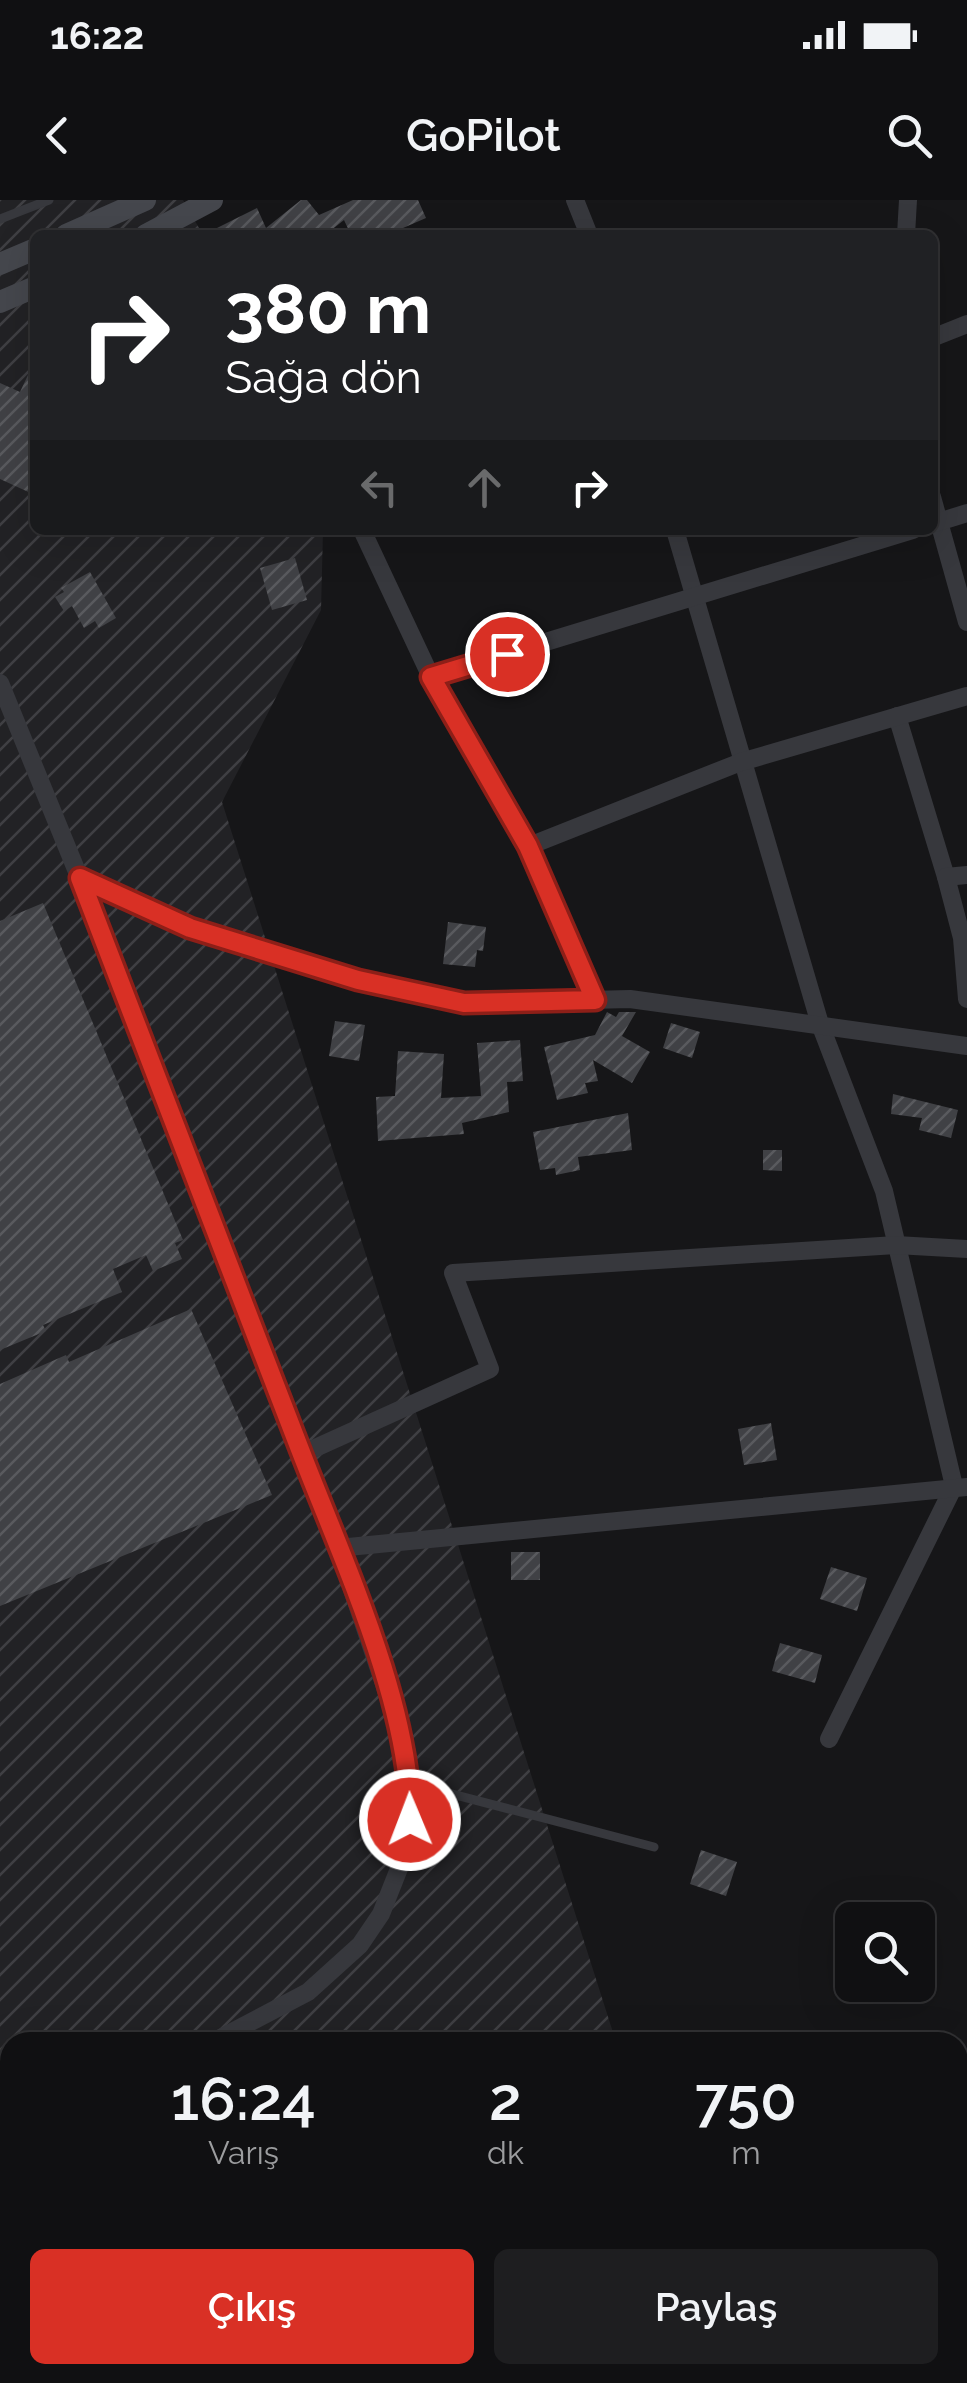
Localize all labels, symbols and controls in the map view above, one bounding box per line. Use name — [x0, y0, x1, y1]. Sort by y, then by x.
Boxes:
text: 16:22 — [50, 13, 144, 58]
icon: back — [30, 108, 85, 163]
icon: search — [882, 108, 937, 163]
text: GoPilot — [406, 109, 561, 162]
text: 380 m — [225, 267, 431, 349]
icon: right — [60, 270, 190, 400]
text: Sağa dön — [225, 351, 422, 404]
icon: left — [352, 460, 407, 515]
icon: ahead — [457, 460, 512, 515]
icon: right — [562, 460, 617, 515]
pin — [465, 612, 550, 697]
icon: arrive — [480, 627, 535, 682]
position arrow — [358, 1768, 462, 1872]
map controls — [835, 1902, 935, 2002]
button: search — [835, 1902, 935, 2002]
text: 16:24 — [171, 2064, 316, 2134]
text: 2 — [489, 2064, 522, 2134]
text: 750 — [695, 2064, 797, 2134]
text: Varış — [208, 2134, 279, 2171]
text: dk — [487, 2134, 524, 2171]
text: m — [731, 2134, 761, 2171]
button: Çıkış — [30, 2249, 474, 2364]
button: Paylaş — [494, 2249, 938, 2364]

